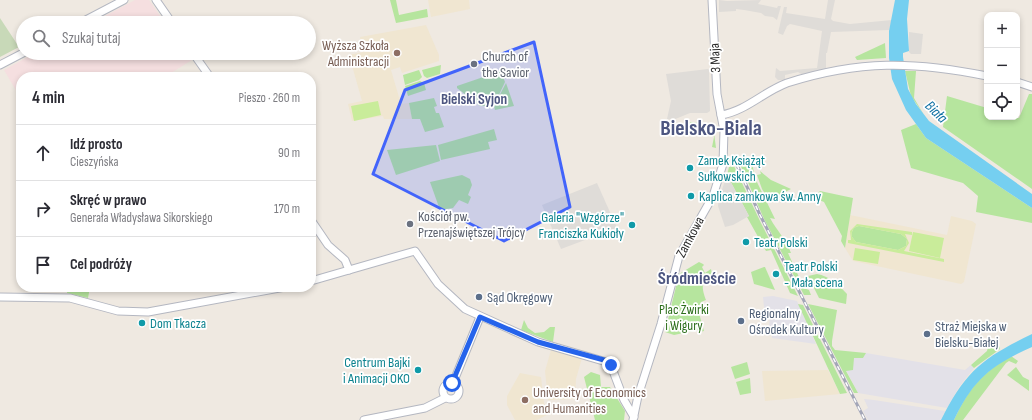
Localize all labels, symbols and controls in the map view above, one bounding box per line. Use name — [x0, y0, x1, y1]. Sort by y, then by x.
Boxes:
map controls — [984, 12, 1020, 120]
button: + — [984, 12, 1020, 48]
search box — [16, 16, 316, 60]
icon: search — [30, 27, 52, 49]
text: Szukaj tutaj — [62, 29, 120, 48]
place label: Wyższa Szkoła Administracji — [322, 37, 389, 70]
street label: 3 Maja — [706, 43, 724, 73]
marker: Wyższa Szkoła Administracji — [392, 48, 402, 58]
place label: Church of the Savior — [482, 48, 529, 81]
button: − — [984, 48, 1020, 84]
marker: Church of the Savior — [469, 59, 479, 69]
button: locate — [984, 84, 1020, 120]
text: 4 min — [32, 88, 65, 108]
text: Pieszo · 260 m — [239, 90, 300, 106]
district label: Bielski Syjon — [441, 90, 507, 109]
water label: Biała — [921, 97, 951, 127]
district label: Bielsko-Biala — [660, 115, 762, 142]
text: Idź prosto — [70, 135, 123, 154]
icon: ahead — [32, 142, 54, 164]
text: 90 m — [278, 145, 300, 161]
place label: Zamek Książąt Sułkowskich — [698, 152, 765, 185]
text: Cieszyńska — [70, 154, 118, 170]
marker: Zamek Książąt Sułkowskich — [685, 163, 695, 173]
place label: Kaplica zamkowa św. Anny — [699, 188, 822, 205]
text: Skręć w prawo — [70, 191, 147, 210]
marker: Kaplica zamkowa św. Anny — [686, 191, 696, 201]
icon: right — [32, 198, 54, 220]
text: 170 m — [274, 201, 300, 217]
place label: Kościół pw. Przenajświętszej Trójcy — [418, 208, 526, 241]
place label: Galeria "Wzgórze" Franciszka Kukioły — [539, 209, 625, 242]
text: Generała Władysława Sikorskiego — [70, 210, 213, 226]
street label: Zamkowa — [672, 214, 708, 260]
marker: Kościół pw. Przenajświętszej Trójcy — [405, 219, 415, 229]
marker: Galeria "Wzgórze" Franciszka Kukioły — [627, 220, 637, 230]
place label: Teatr Polski — [754, 234, 808, 251]
marker: Teatr Polski — [741, 237, 751, 247]
icon: arrive — [32, 254, 54, 276]
text: Cel podróży — [70, 255, 132, 274]
place label: Teatr Polski - Mała scena — [784, 258, 843, 291]
district label: Śródmieście — [658, 268, 736, 289]
marker: Teatr Polski - Mała scena — [771, 269, 781, 279]
place label: Sąd Okręgowy — [487, 289, 553, 306]
marker: Sąd Okręgowy — [474, 292, 484, 302]
park label: Plac Żwirki i Wigury — [659, 301, 709, 334]
place label: Regionalny Ośrodek Kultury — [749, 305, 824, 338]
place label: Dom Tkacza — [150, 315, 206, 332]
marker: Regionalny Ośrodek Kultury — [736, 316, 746, 326]
marker: Dom Tkacza — [137, 318, 147, 328]
place label: Straż Miejska w Bielsku-Białej — [935, 318, 1007, 351]
marker: Straż Miejska w Bielsku-Białej — [922, 329, 932, 339]
place label: Centrum Bajki i Animacji OKO — [343, 354, 410, 387]
route end — [602, 356, 620, 374]
marker: Centrum Bajki i Animacji OKO — [413, 365, 423, 375]
route start — [443, 374, 461, 392]
place label: University of Economics and Humanities — [533, 384, 646, 417]
marker: University of Economics and Humanities — [520, 395, 530, 405]

